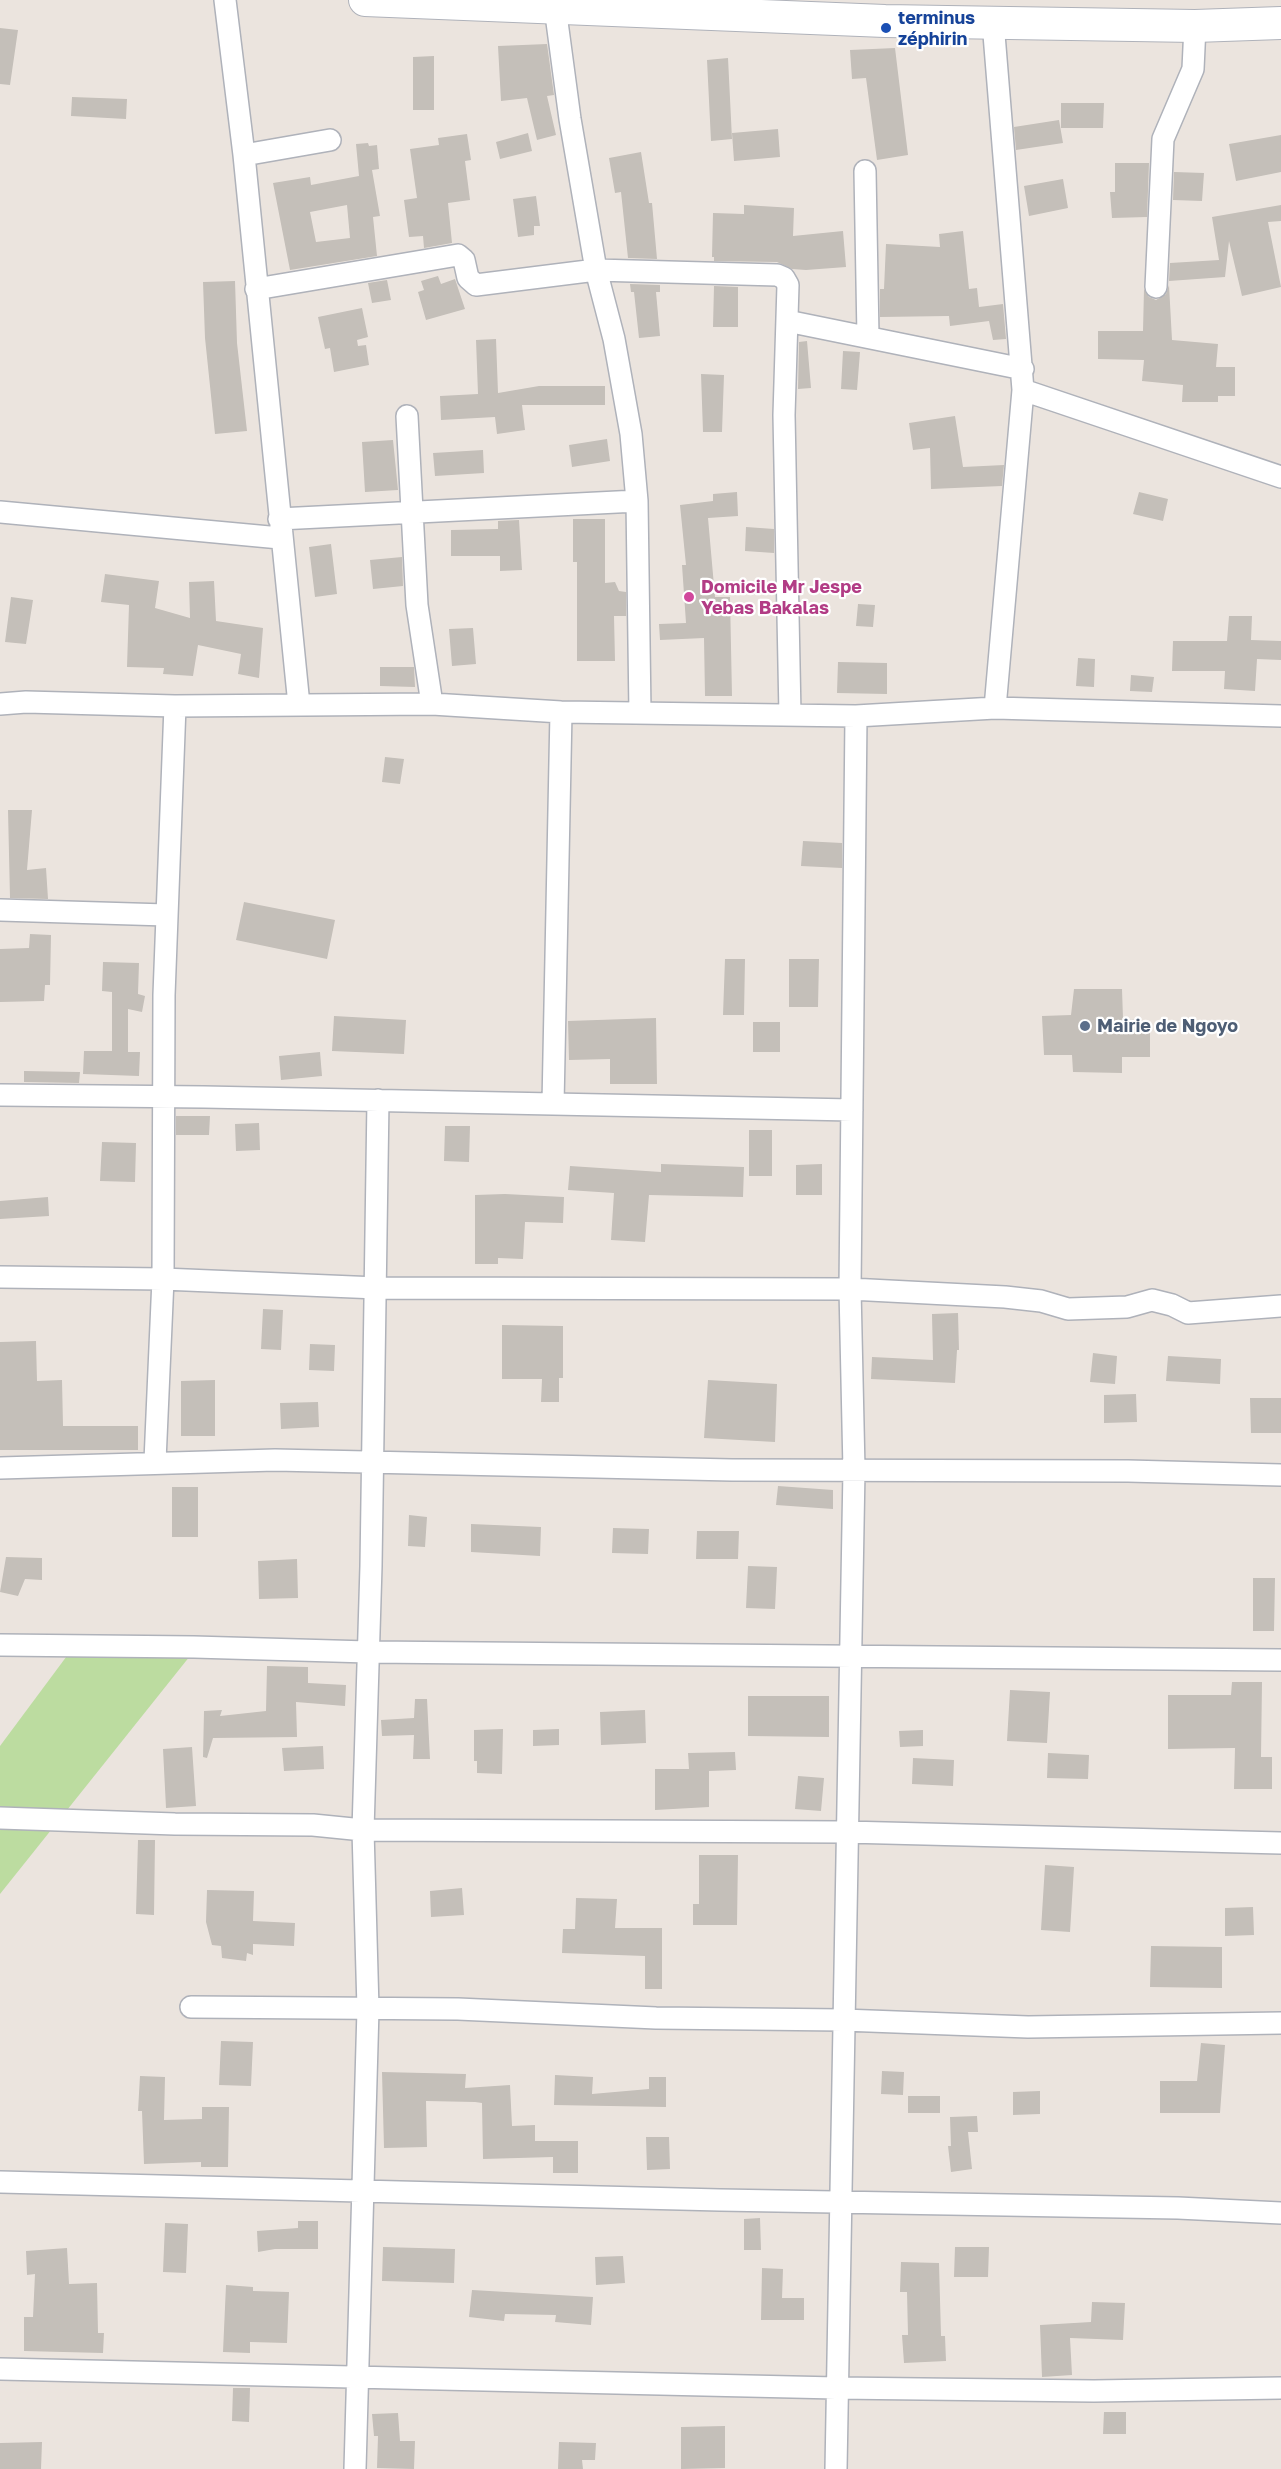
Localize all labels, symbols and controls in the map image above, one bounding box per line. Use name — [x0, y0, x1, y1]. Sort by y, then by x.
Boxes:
place label: terminus zéphirin — [898, 7, 975, 50]
marker: terminus zéphirin — [879, 21, 893, 35]
place label: Domicile Mr Jespe Yebas Bakalas — [701, 576, 862, 618]
marker: Domicile Mr Jespe Yebas Bakalas — [682, 590, 696, 604]
place label: Mairie de Ngoyo — [1097, 1015, 1238, 1037]
marker: Mairie de Ngoyo — [1078, 1019, 1092, 1033]

